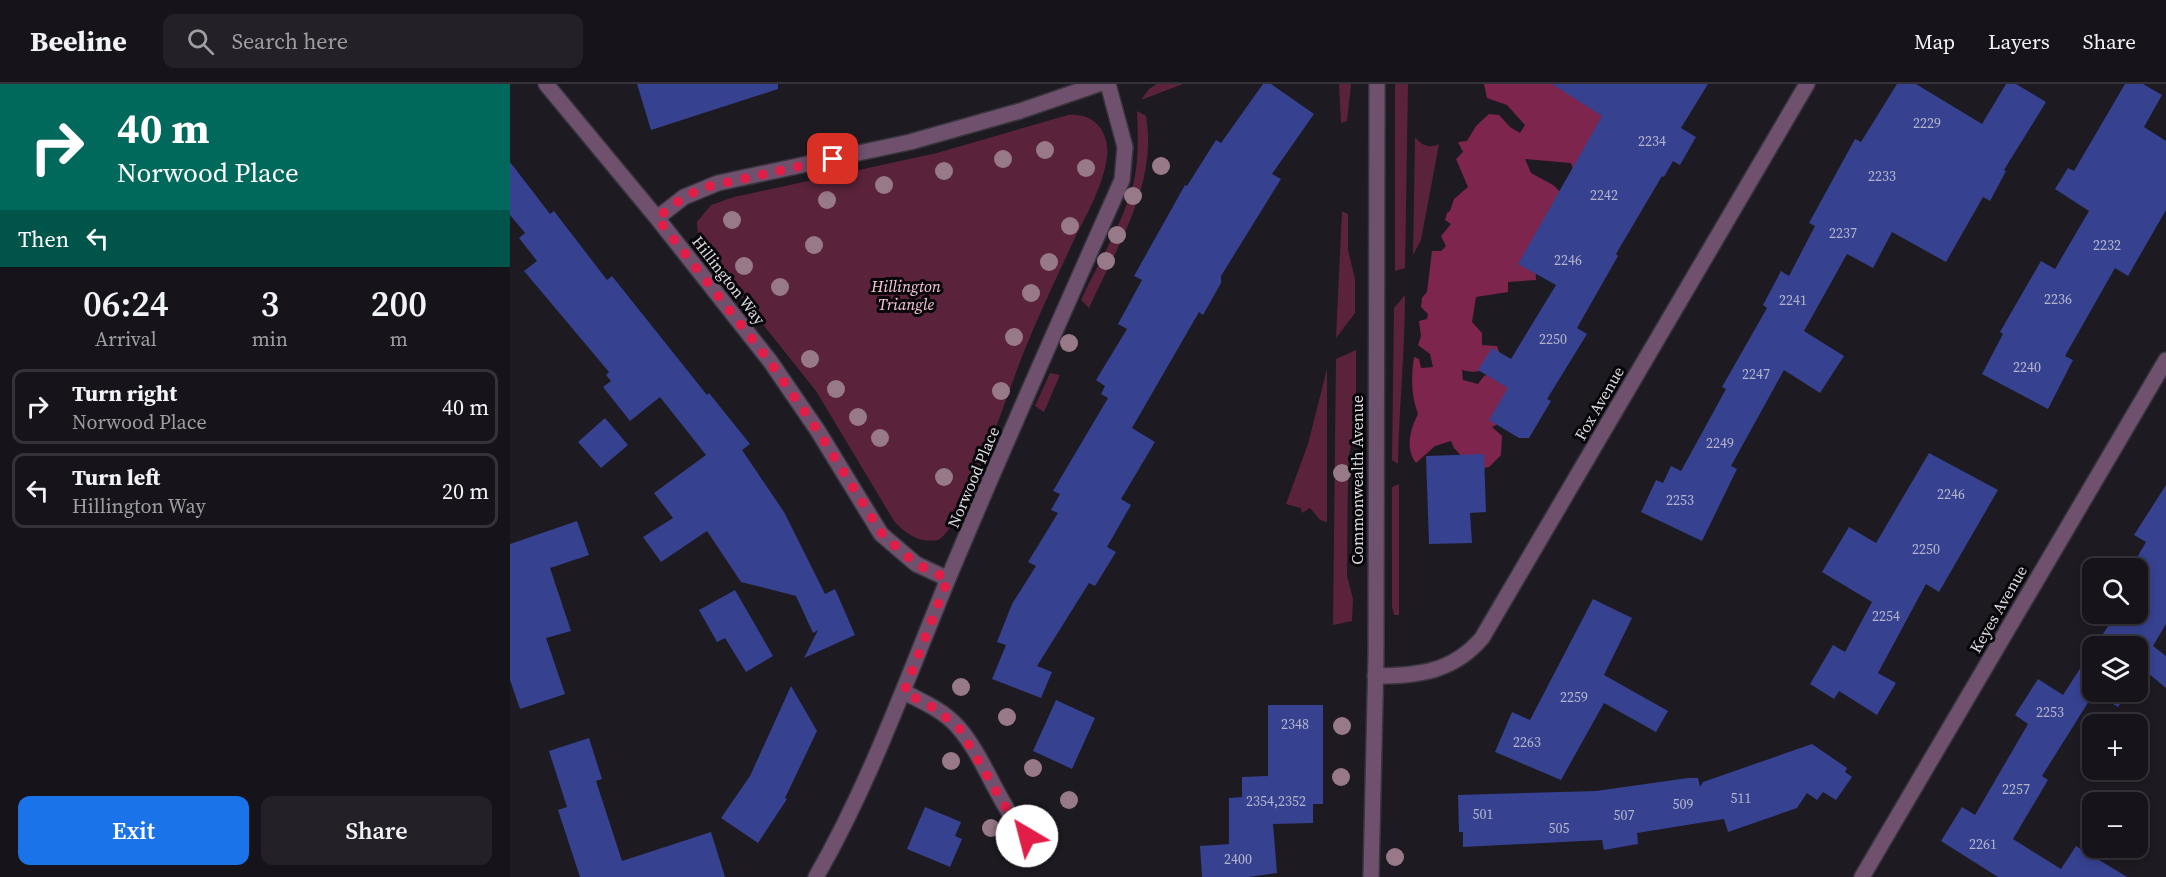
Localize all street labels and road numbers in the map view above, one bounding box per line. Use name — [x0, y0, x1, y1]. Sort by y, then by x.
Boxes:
street label: Hillington Way — [687, 231, 771, 330]
street label: Fox Avenue — [1569, 362, 1629, 444]
street label: Commonwealth Avenue — [1346, 395, 1368, 565]
street label: Norwood Place — [942, 423, 1004, 531]
street label: Keyes Avenue — [1964, 561, 2032, 657]

